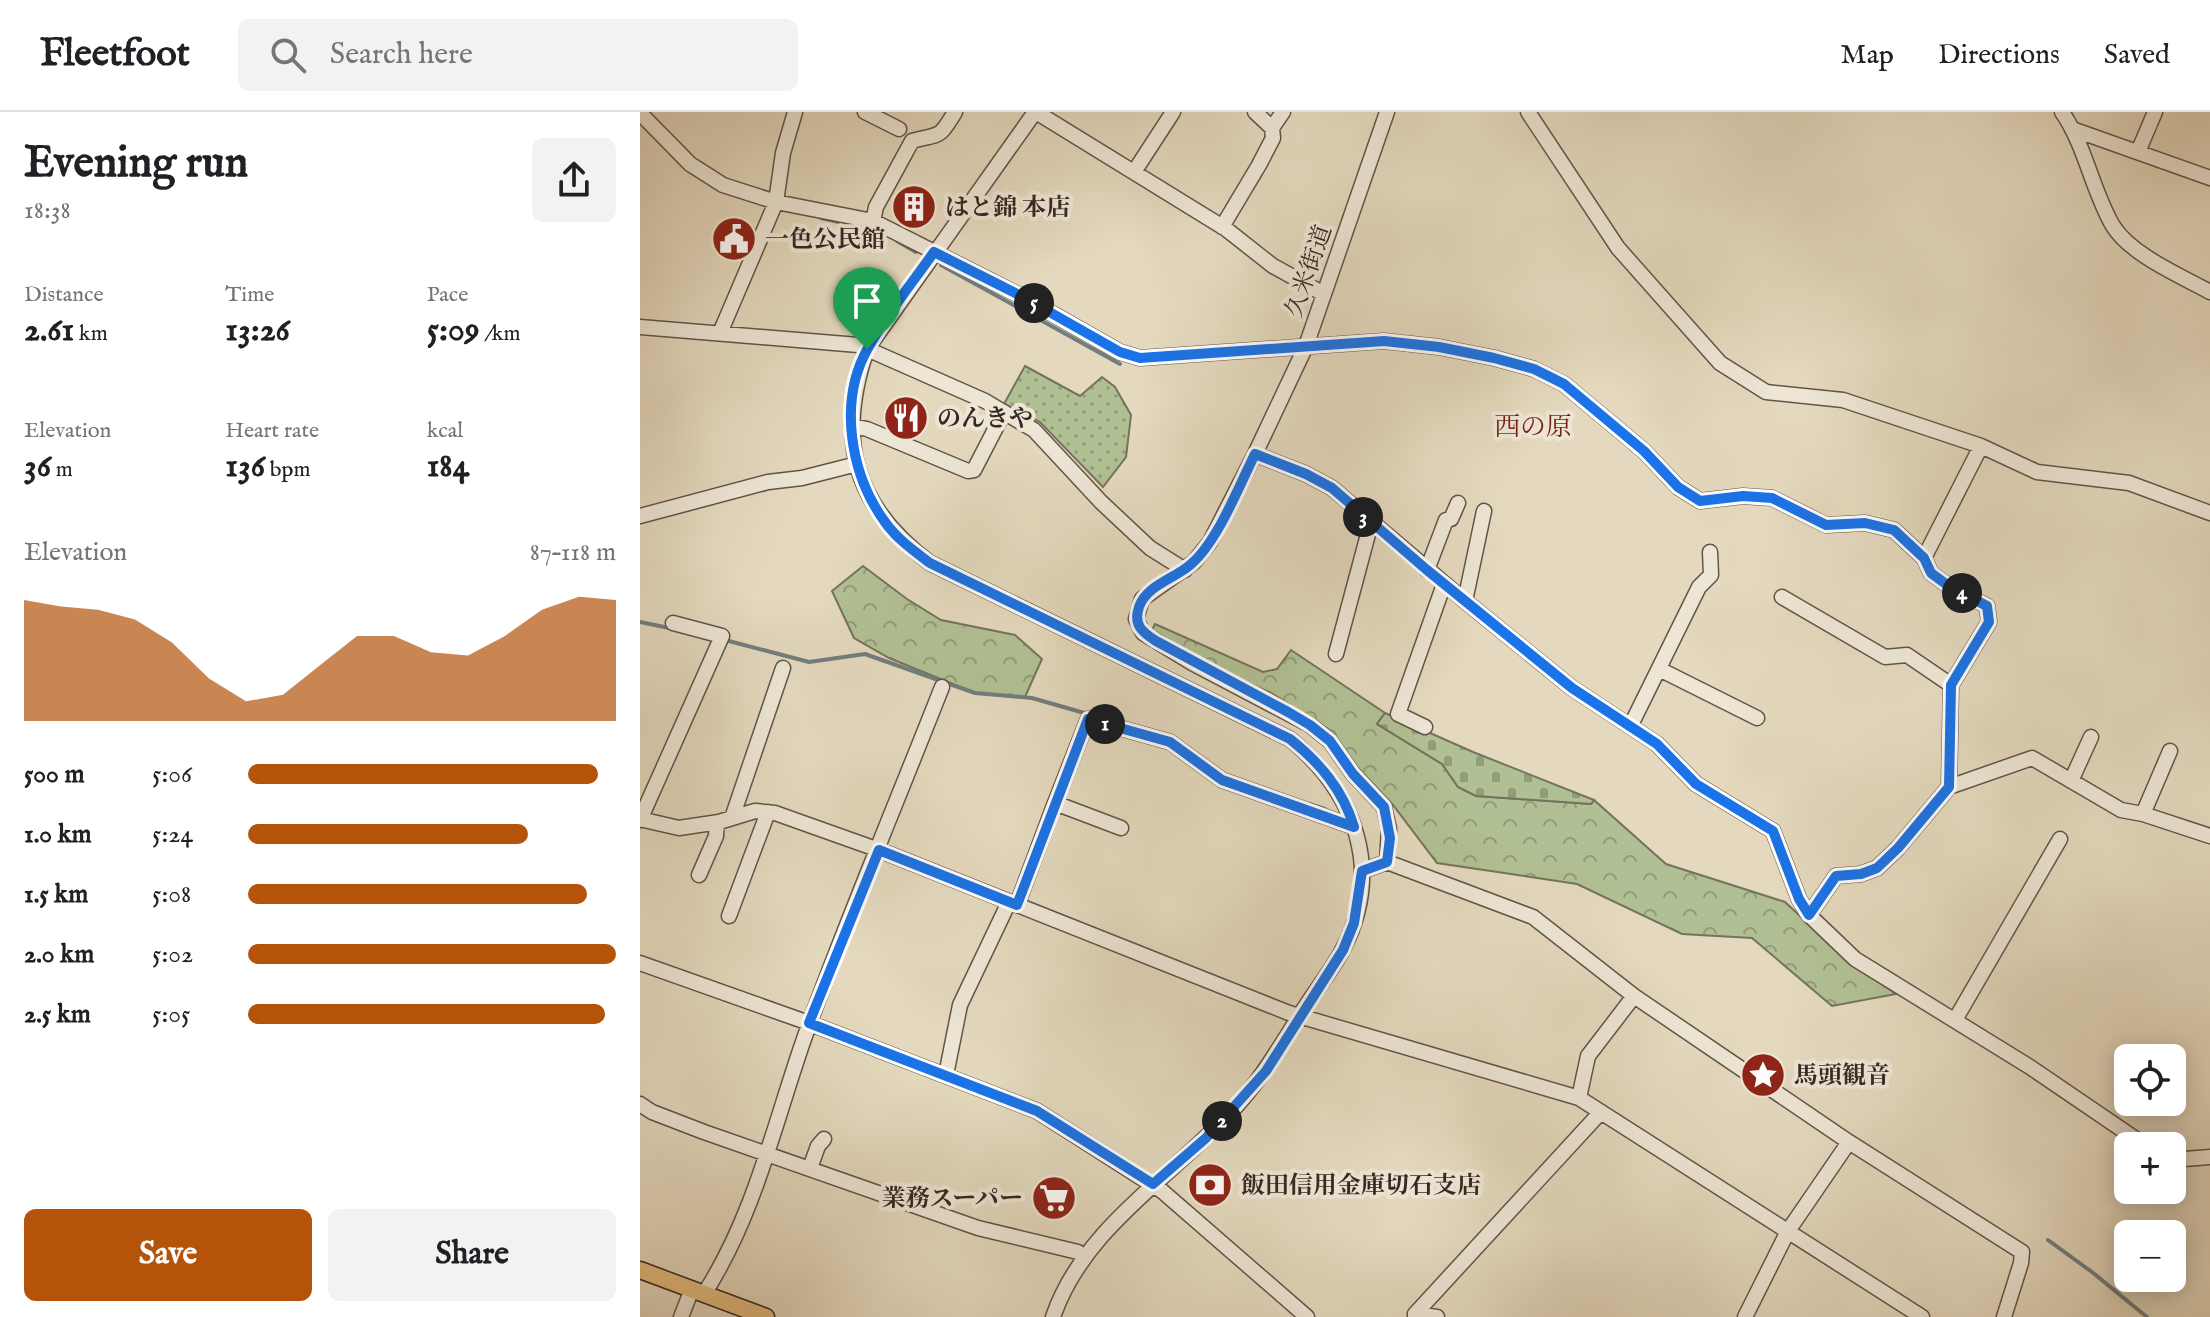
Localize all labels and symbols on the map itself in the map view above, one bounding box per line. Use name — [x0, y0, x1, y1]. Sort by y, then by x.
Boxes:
building icon: はと錦 本店 — [890, 183, 938, 231]
place label: はと錦 本店 — [945, 193, 1070, 224]
public building icon: 一色公民館 — [710, 215, 758, 263]
street label: 久米街道 — [1279, 221, 1340, 322]
place label: 一色公民館 — [765, 225, 885, 256]
pin — [833, 267, 901, 349]
pin: 5 — [1014, 283, 1054, 323]
restaurant icon: のんきや — [882, 394, 930, 442]
place label: のんきや — [937, 404, 1033, 435]
district label: 西の原 — [1494, 411, 1572, 444]
pin: 3 — [1343, 497, 1383, 537]
pin: 4 — [1942, 573, 1982, 613]
pin: 1 — [1085, 704, 1125, 744]
place icon: 馬頭観音 — [1739, 1051, 1787, 1099]
place label: 馬頭観音 — [1794, 1061, 1890, 1092]
pin: 2 — [1202, 1101, 1242, 1141]
bank icon: 飯田信用金庫切石支店 — [1186, 1161, 1234, 1209]
place label: 飯田信用金庫切石支店 — [1241, 1171, 1481, 1202]
supermarket icon: 業務スーパー — [1030, 1174, 1078, 1222]
place label: 業務スーパー — [881, 1184, 1023, 1215]

